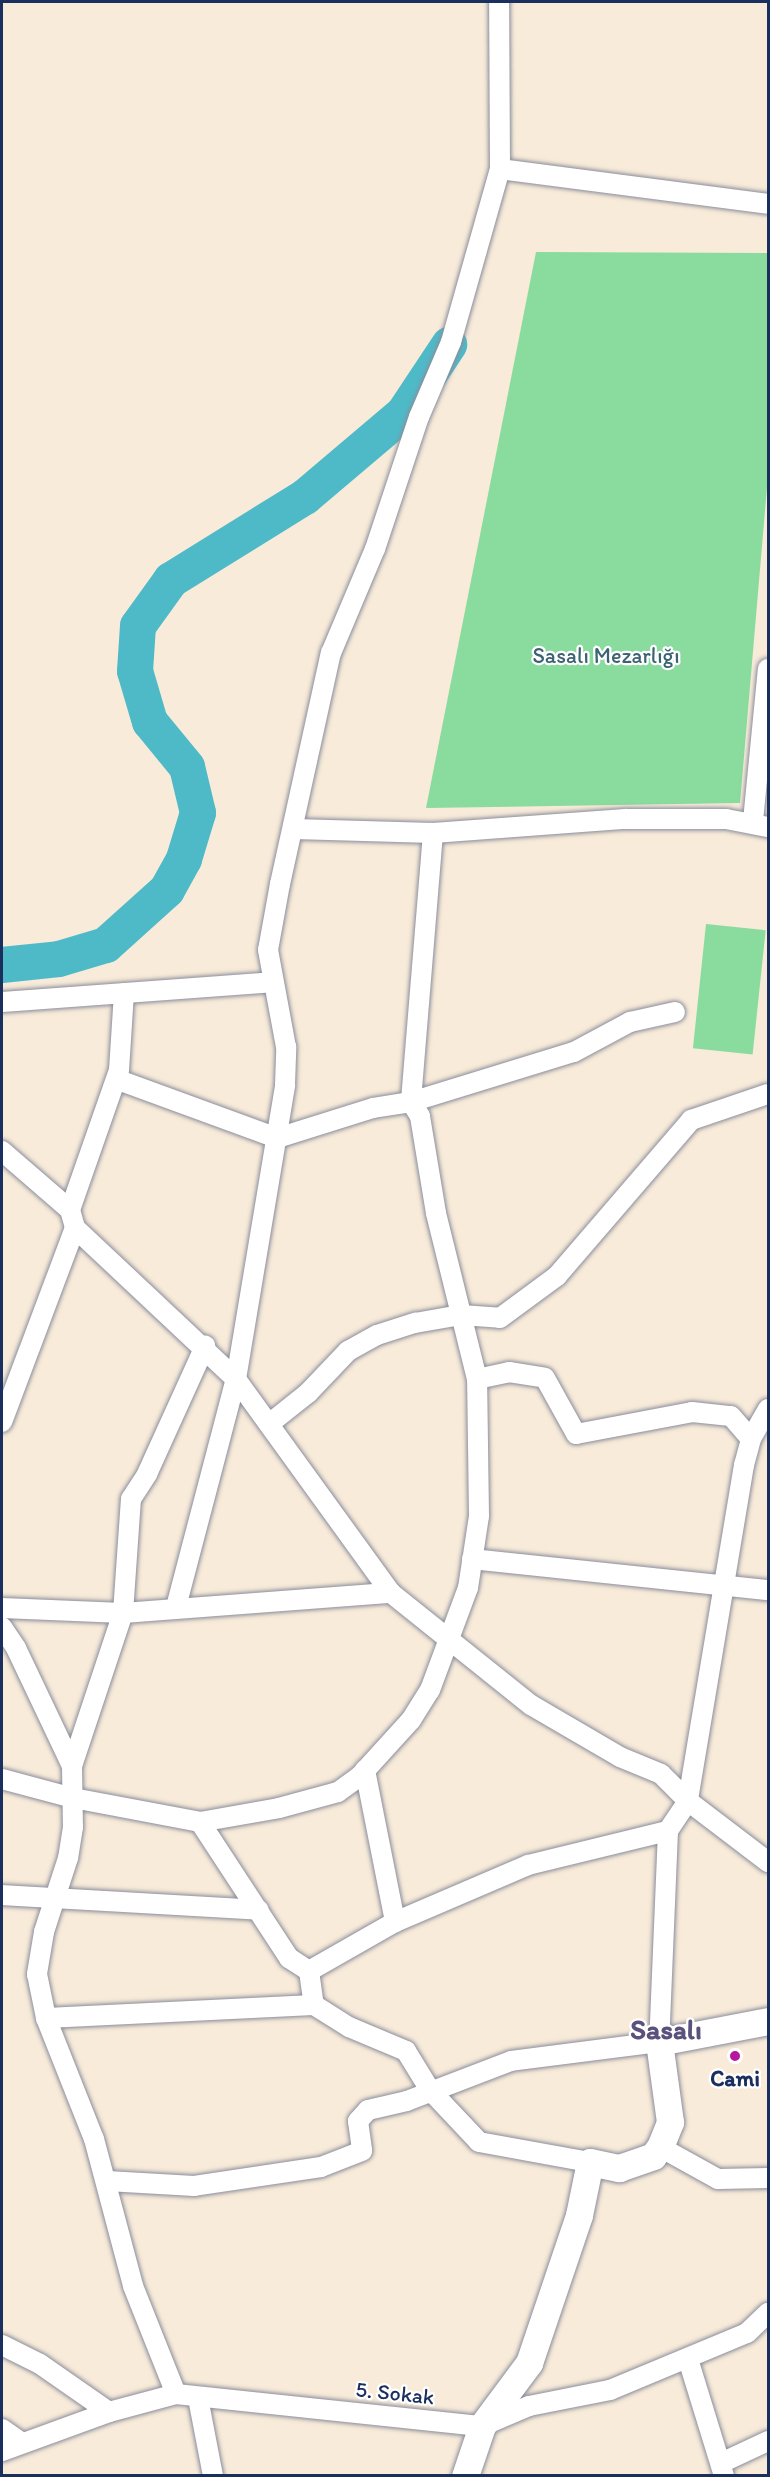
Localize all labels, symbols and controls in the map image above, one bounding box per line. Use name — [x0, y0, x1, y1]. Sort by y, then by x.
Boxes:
park label: Sasalı Mezarlığı — [532, 643, 680, 669]
district label: Sasalı — [630, 2012, 702, 2046]
marker: Cami — [728, 2049, 742, 2063]
place label: Cami — [710, 2066, 760, 2092]
street label: 5. Sokak — [354, 2376, 436, 2410]

